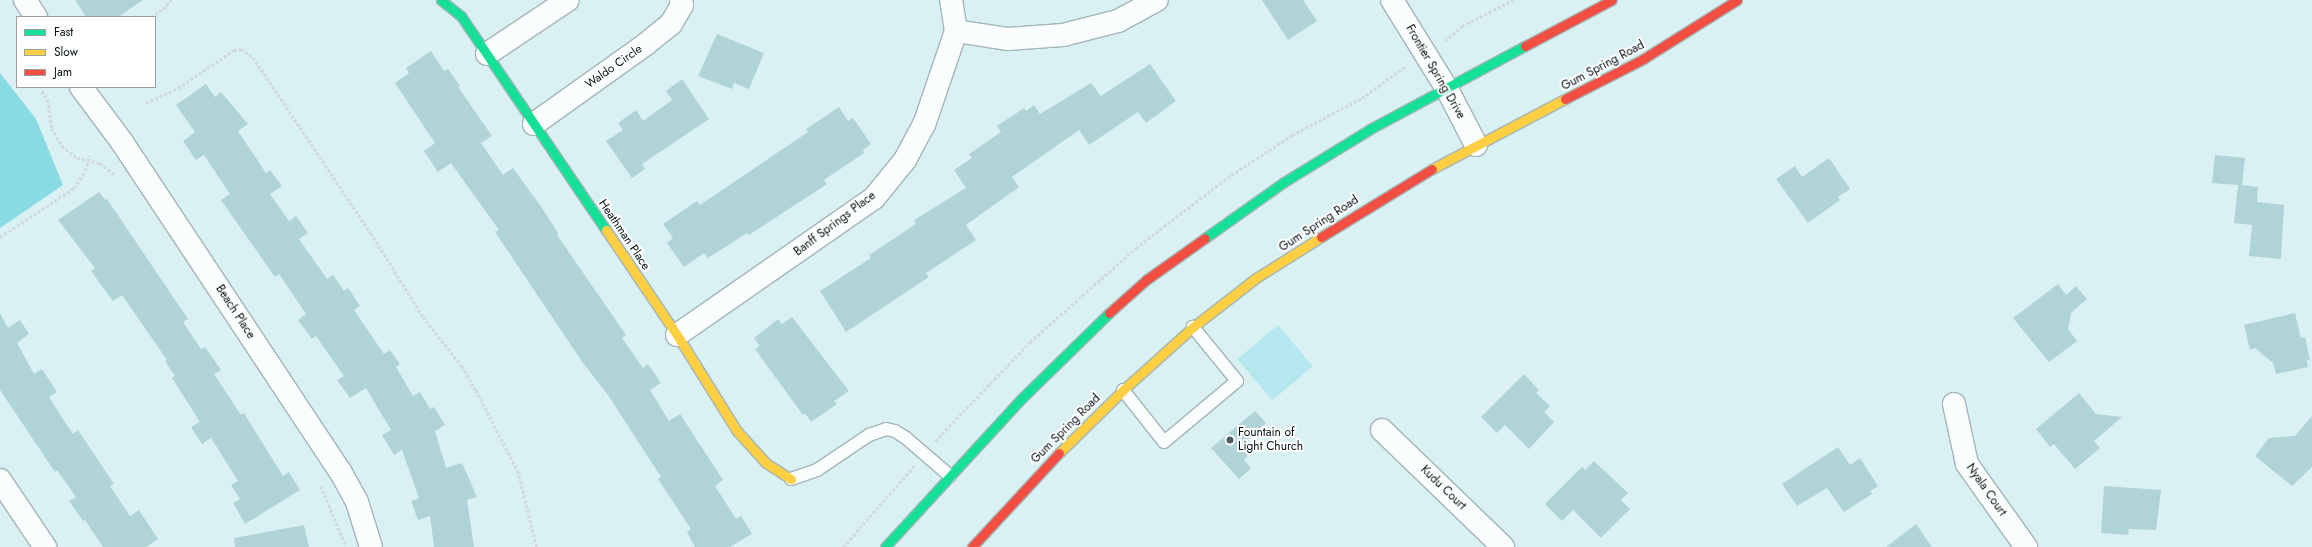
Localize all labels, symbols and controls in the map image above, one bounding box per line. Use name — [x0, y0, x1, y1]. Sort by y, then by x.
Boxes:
legend — [16, 16, 156, 88]
street label: Frontier Spring Drive — [1402, 22, 1468, 122]
text: Fast — [54, 23, 73, 41]
street label: Gum Spring Road — [1559, 38, 1647, 94]
street label: Waldo Circle — [583, 42, 645, 92]
text: Slow — [54, 43, 78, 61]
text: Jam — [54, 63, 72, 81]
street label: Banff Springs Place — [791, 189, 879, 259]
street label: Gum Spring Road — [1277, 193, 1361, 255]
street label: Heathman Place — [595, 197, 653, 273]
street label: Beach Place — [212, 282, 258, 342]
street label: Gum Spring Road — [1028, 391, 1104, 467]
place label: Fountain of Light Church — [1238, 426, 1303, 454]
marker: Fountain of Light Church — [1225, 435, 1235, 445]
street label: Nyala Court — [1963, 461, 2009, 519]
street label: Kudu Court — [1417, 463, 1469, 513]

